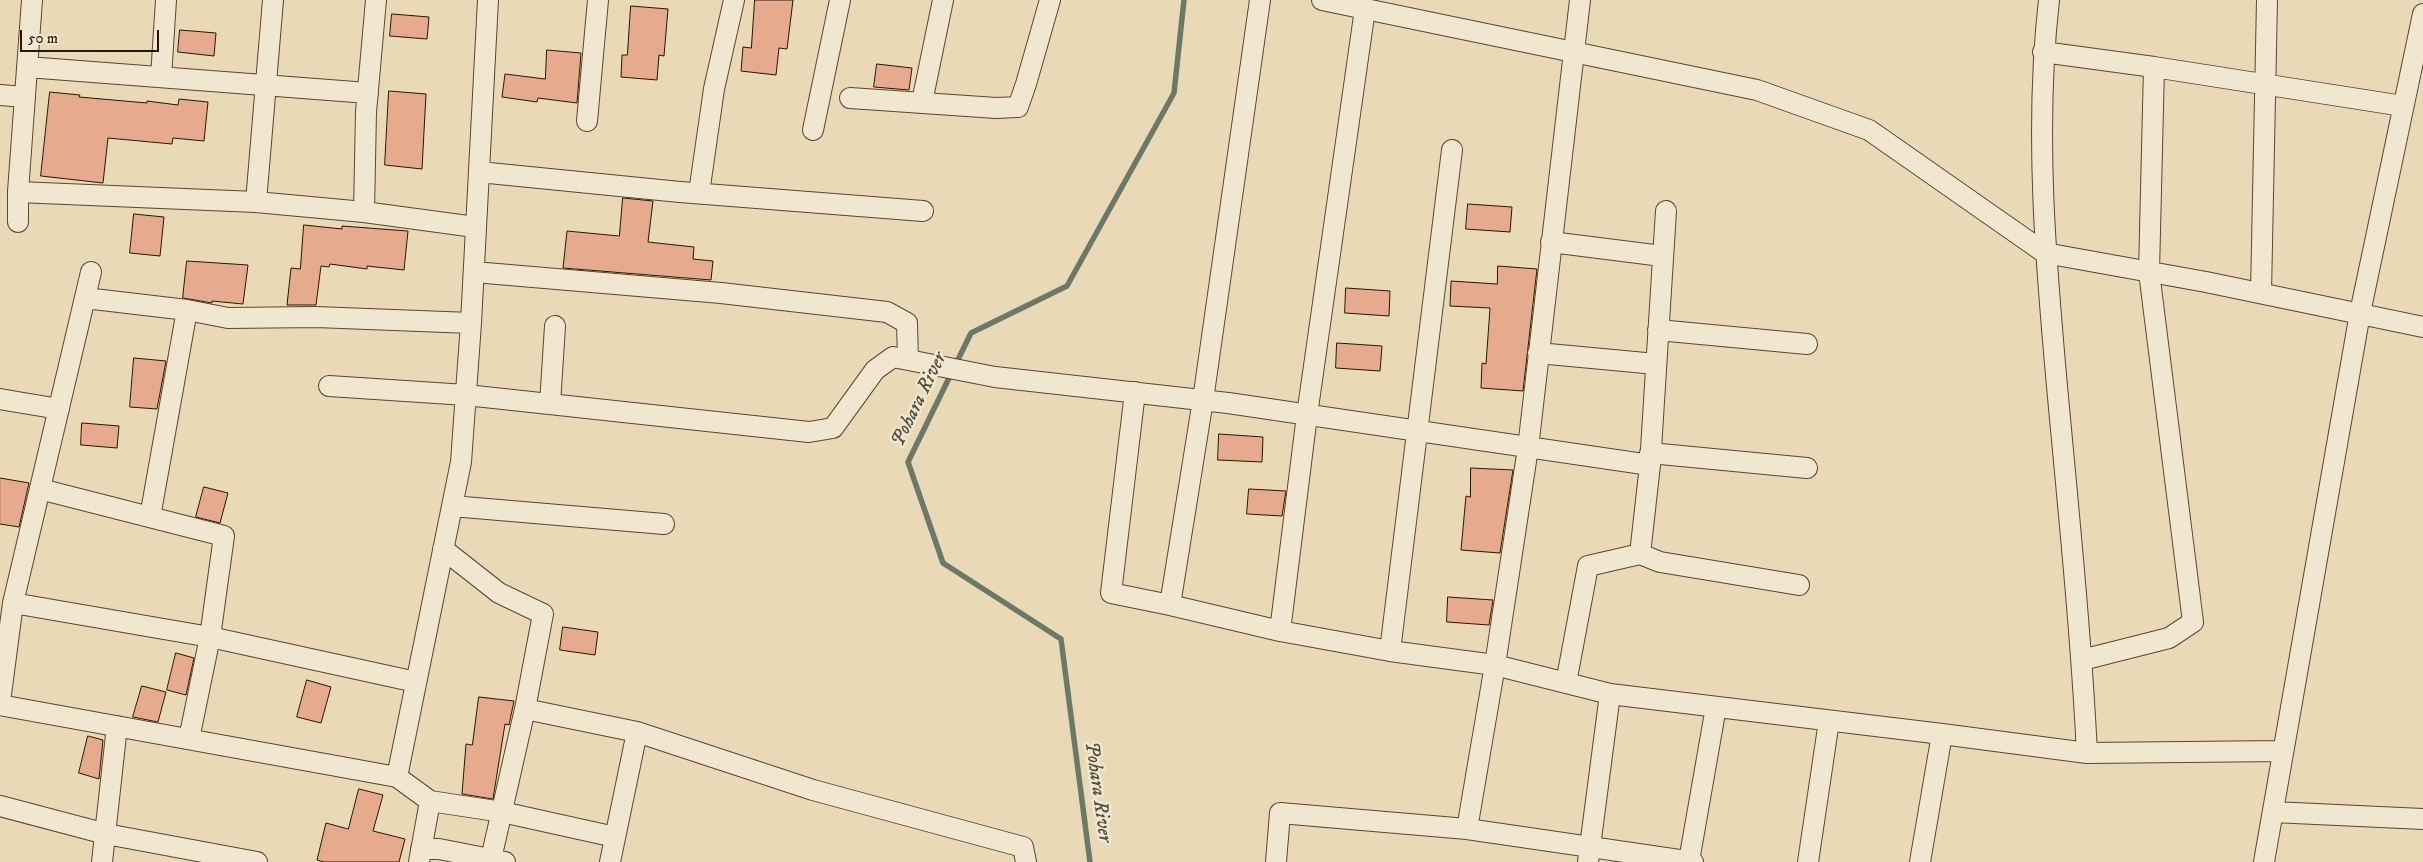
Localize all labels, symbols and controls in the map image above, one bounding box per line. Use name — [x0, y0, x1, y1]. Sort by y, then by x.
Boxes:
scale bar — [22, 20, 161, 52]
text: 50 m — [28, 29, 58, 48]
water label: Pohara River — [887, 349, 953, 451]
water label: Pohara River — [1078, 740, 1116, 844]

